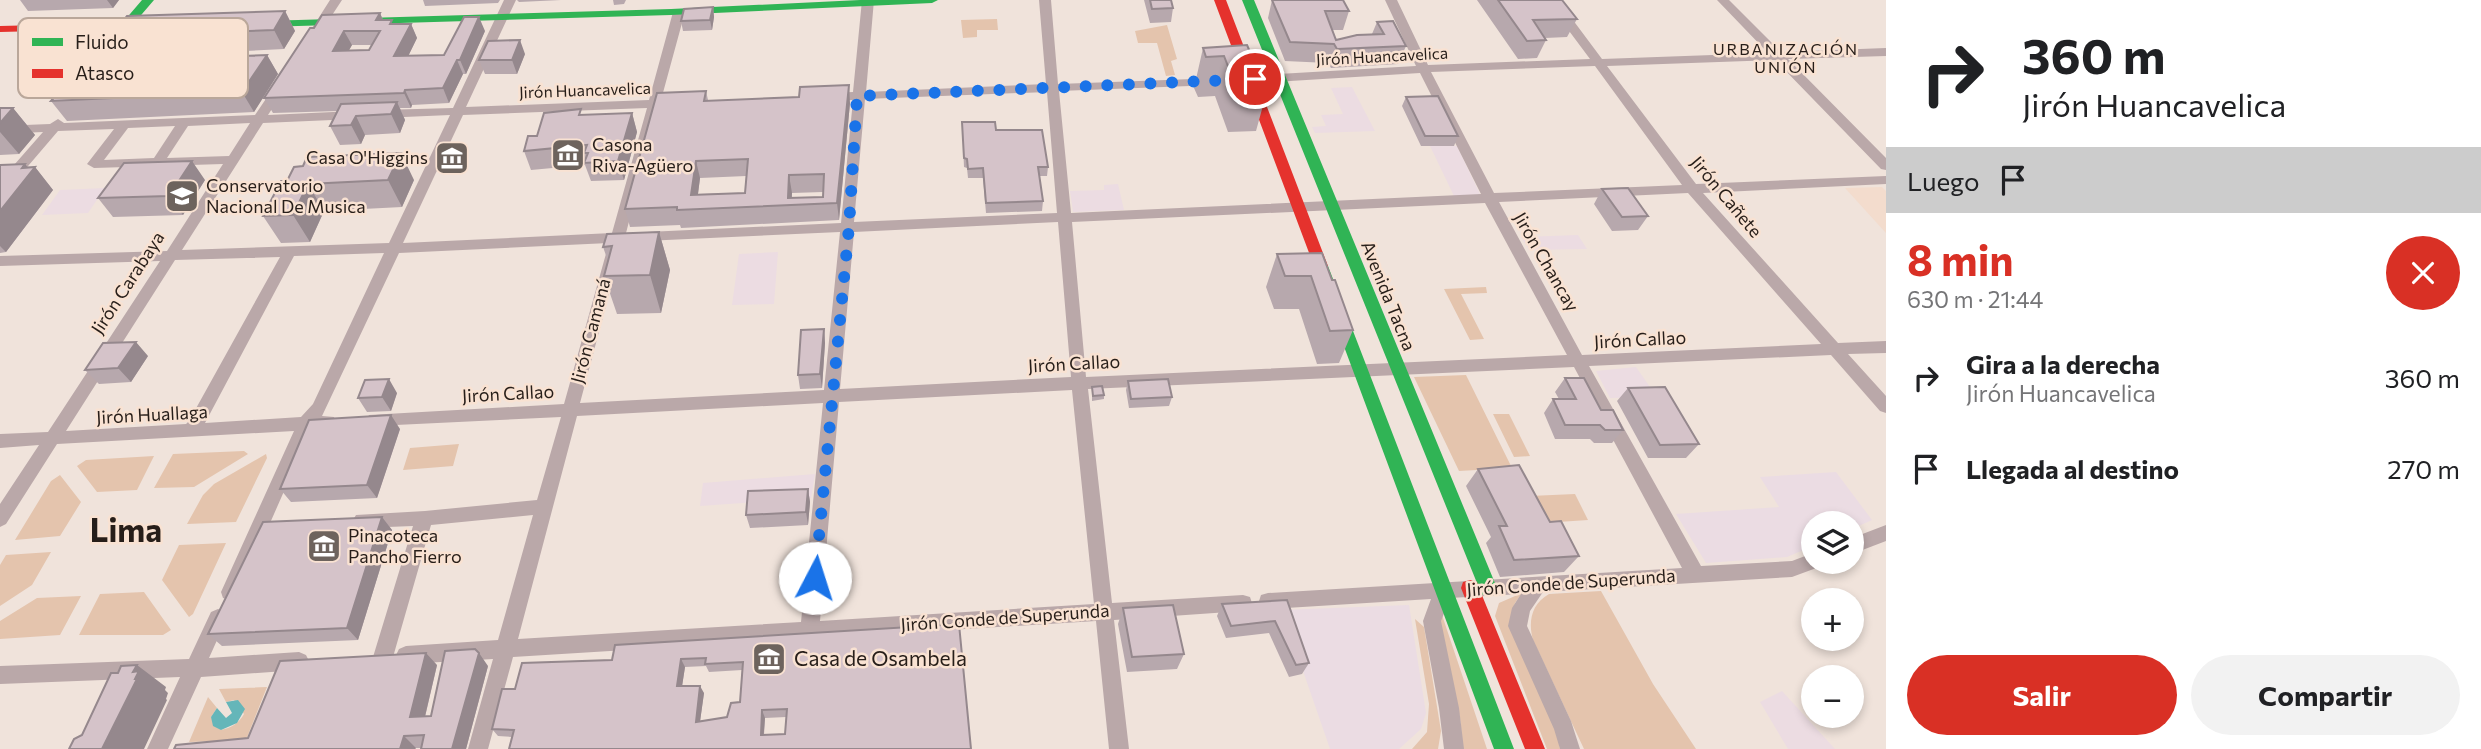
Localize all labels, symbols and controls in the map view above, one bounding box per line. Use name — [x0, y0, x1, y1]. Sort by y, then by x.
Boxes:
legend — [18, 18, 248, 98]
text: 360 m — [2022, 24, 2165, 84]
icon: right — [1907, 28, 1998, 119]
text: Fluido — [75, 30, 129, 53]
district label: URBANIZACIÓN UNIÓN — [1713, 39, 1859, 76]
street label: Jirón Huancavelica — [1316, 43, 1448, 68]
pin — [1225, 49, 1285, 109]
icon: arrive — [1236, 60, 1274, 98]
text: Atasco — [75, 61, 134, 84]
street label: Jirón Huancavelica — [519, 78, 651, 101]
text: Jirón Huancavelica — [2022, 84, 2286, 124]
place label: Casona Riva-Agüero — [592, 133, 693, 176]
museum icon: Casona Riva-Agüero — [549, 136, 587, 174]
museum icon: Casa O'Higgins — [433, 139, 471, 177]
place label: Casa O'Higgins — [306, 146, 428, 168]
street label: Jirón Cañete — [1686, 151, 1767, 242]
icon: arrive — [1994, 161, 2032, 199]
text: Luego — [1907, 165, 1980, 196]
place label: Conservatorio Nacional De Musica — [206, 174, 366, 217]
school or university icon: Conservatorio Nacional De Musica — [163, 177, 201, 215]
street label: Jirón Chancay — [1510, 208, 1584, 315]
street label: Jirón Carabaya — [86, 227, 168, 338]
text: 8 min — [1907, 233, 2014, 285]
button: close — [2386, 236, 2460, 310]
street label: Avenida Tacna — [1357, 238, 1421, 354]
street label: Jirón Camaná — [565, 276, 615, 386]
text: 630 m · 21:44 — [1907, 285, 2043, 313]
street label: Jirón Callao — [1593, 326, 1687, 352]
text: Gira a la derecha — [1966, 348, 2160, 379]
street label: Jirón Callao — [1027, 350, 1121, 376]
icon: right — [1907, 359, 1945, 397]
text: 360 m — [2385, 362, 2460, 393]
text: Jirón Huancavelica — [1966, 379, 2156, 407]
street label: Jirón Callao — [461, 380, 555, 406]
street label: Jirón Huallaga — [96, 400, 208, 428]
icon: arrive — [1907, 450, 1945, 488]
text: Llegada al destino — [1966, 453, 2179, 484]
text: 270 m — [2387, 453, 2460, 484]
district label: Lima — [90, 509, 162, 549]
map controls — [1801, 511, 1864, 728]
button: layers — [1801, 511, 1864, 574]
place label: Pinacoteca Pancho Fierro — [348, 524, 462, 567]
museum icon: Pinacoteca Pancho Fierro — [305, 527, 343, 565]
position arrow — [778, 541, 852, 615]
street label: Jirón Conde de Superunda — [1466, 564, 1676, 600]
button: + — [1801, 588, 1864, 651]
street label: Jirón Conde de Superunda — [900, 599, 1110, 635]
museum icon: Casa de Osambela — [750, 640, 788, 678]
place label: Casa de Osambela — [794, 645, 967, 670]
button: Salir — [1907, 655, 2177, 735]
button: Compartir — [2191, 655, 2460, 735]
button: − — [1801, 665, 1864, 728]

